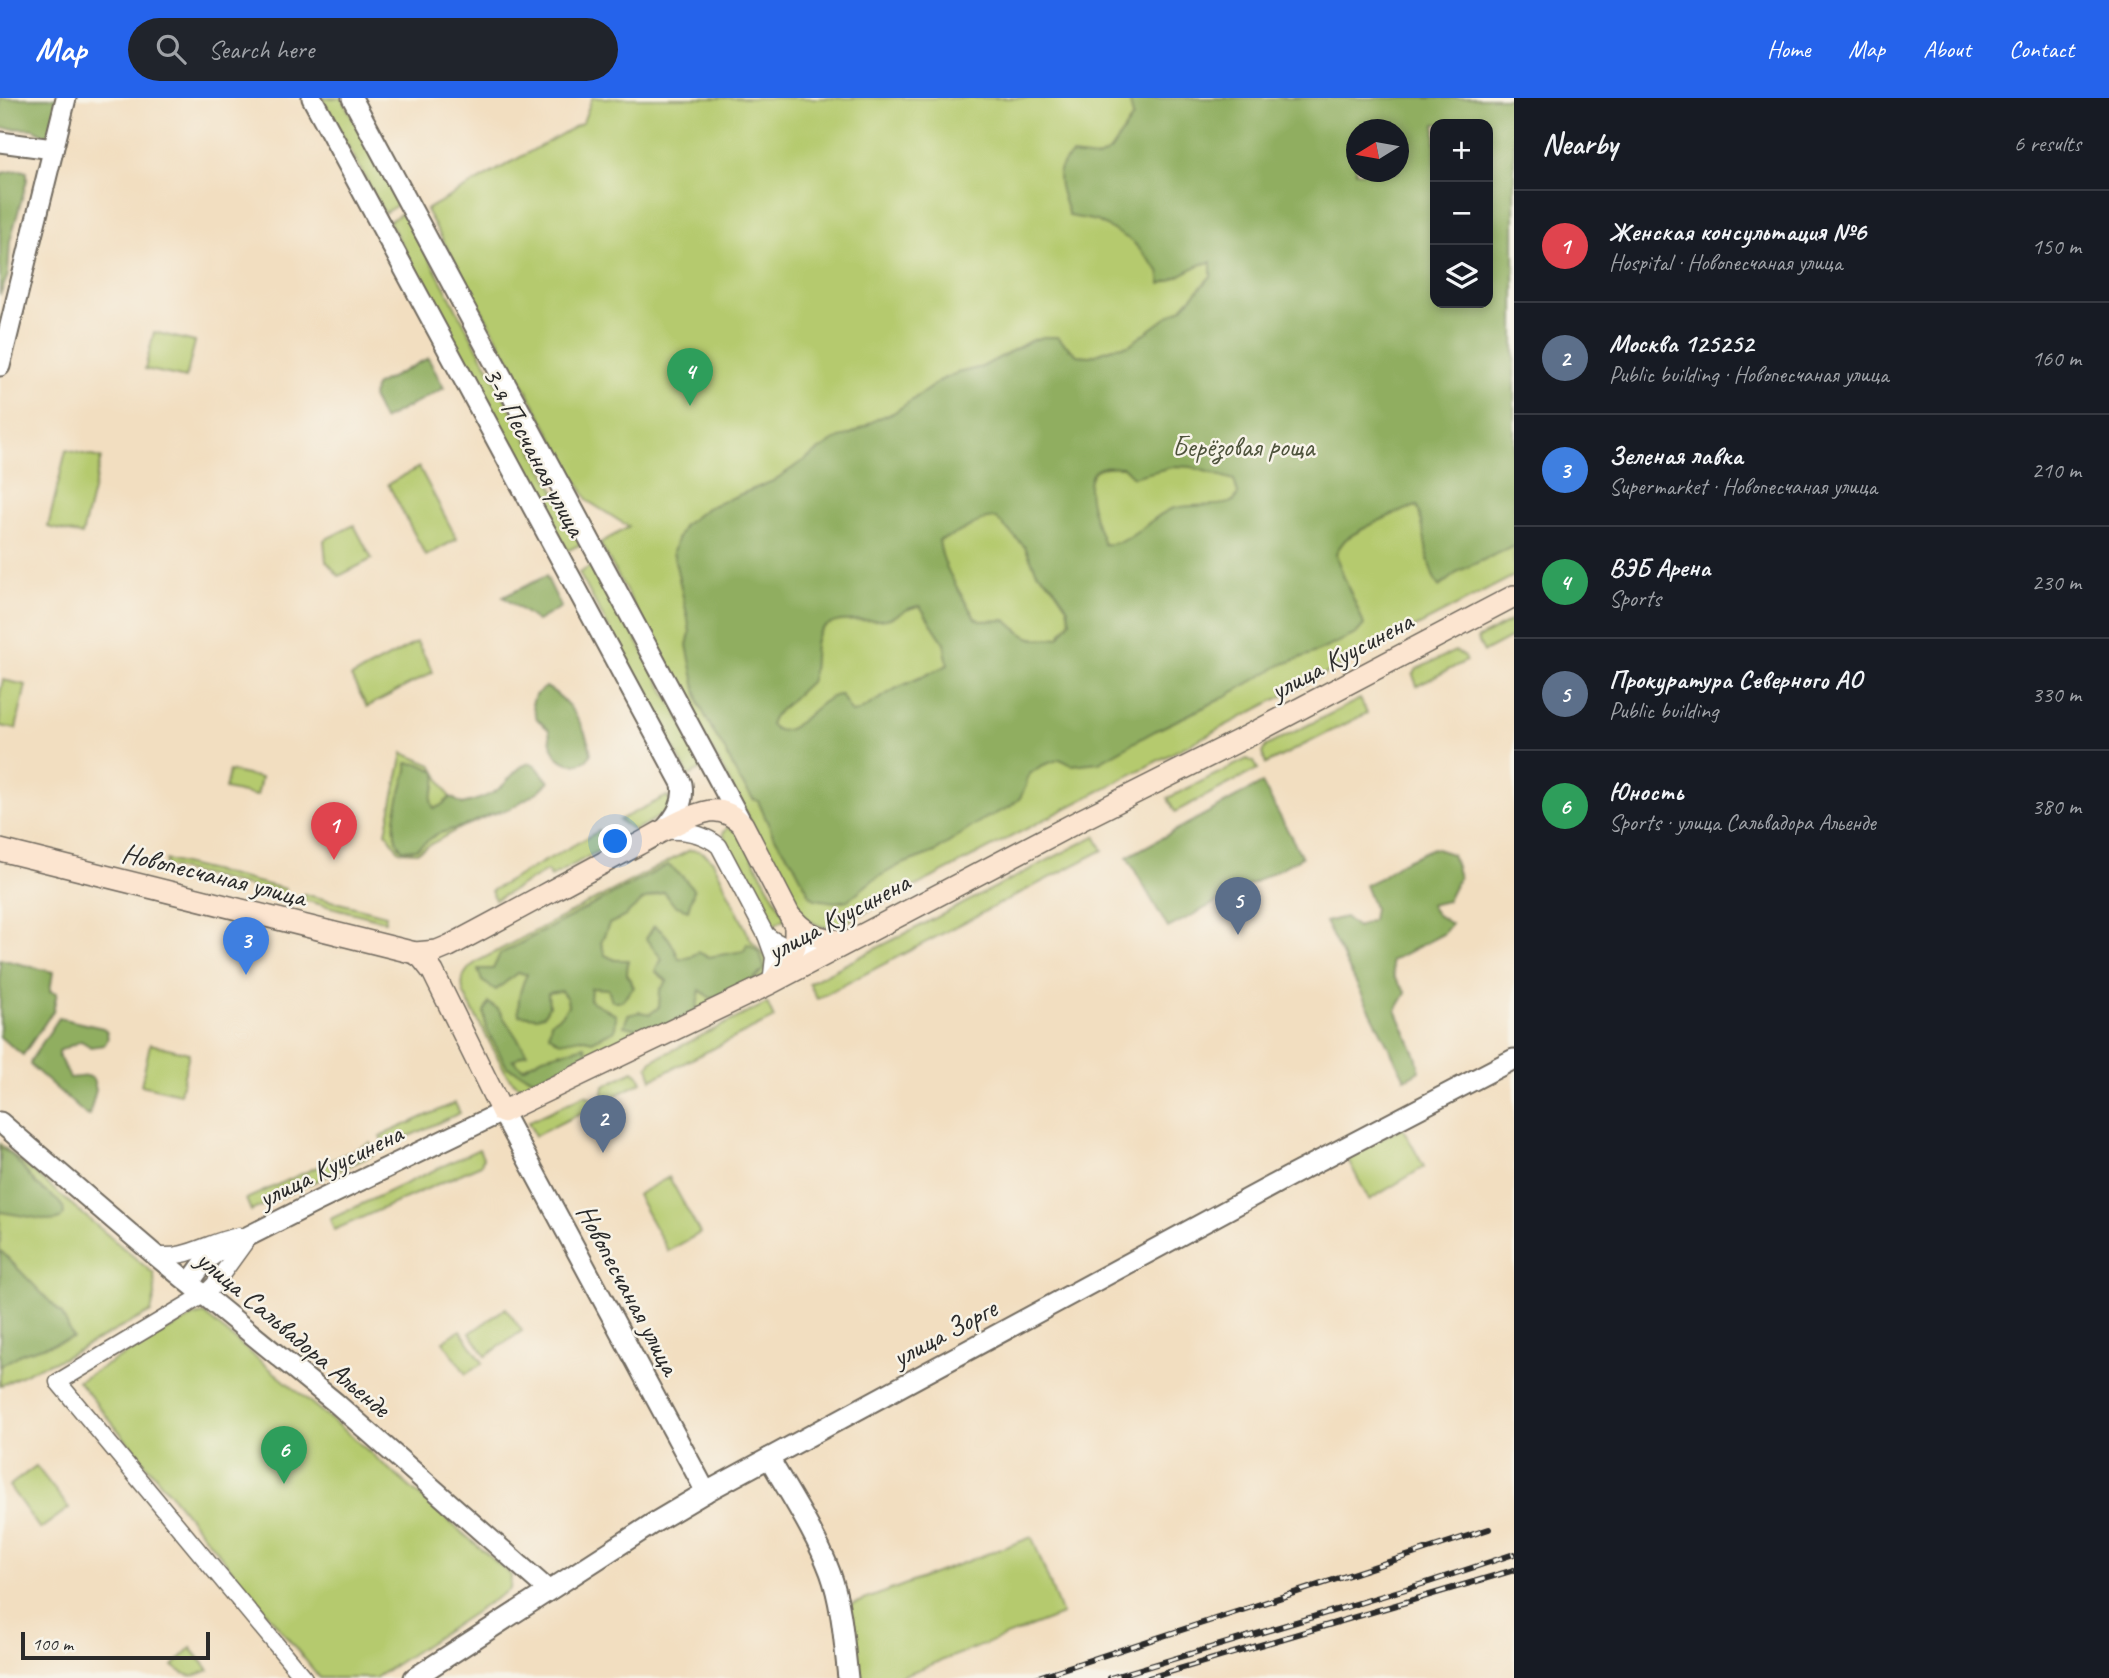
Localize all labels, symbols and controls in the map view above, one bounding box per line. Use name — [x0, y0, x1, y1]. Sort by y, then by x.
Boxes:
search box — [128, 18, 618, 81]
text: Map — [35, 28, 86, 70]
icon: search — [152, 30, 190, 68]
text: Search here — [208, 33, 314, 66]
text: Home — [1767, 34, 1810, 64]
text: Map — [1848, 34, 1885, 64]
text: About — [1923, 34, 1971, 64]
text: Contact — [2009, 34, 2074, 64]
north arrow — [1346, 119, 1409, 182]
map controls — [1430, 119, 1493, 308]
button: + — [1430, 119, 1493, 182]
text: Nearby — [1542, 125, 1618, 163]
text: 6 results — [2014, 129, 2081, 158]
button: − — [1430, 182, 1493, 245]
text: Женская консультация №6 — [1609, 215, 1866, 248]
text: 1 — [1560, 232, 1570, 261]
text: 150 m — [2032, 232, 2081, 261]
button: layers — [1430, 245, 1493, 308]
text: Hospital · Новопесчаная улица — [1609, 248, 1842, 277]
text: Москва 125252 — [1609, 327, 1753, 360]
text: 2 — [1560, 344, 1570, 373]
text: 160 m — [2032, 344, 2081, 373]
pin: 4 — [667, 348, 713, 406]
street label: 3-я Песчаная улица — [475, 360, 595, 544]
text: Public building · Новопесчаная улица — [1609, 360, 1888, 389]
park label: Берёзовая роща — [1172, 429, 1316, 465]
text: Зеленая лавка — [1609, 439, 1743, 472]
text: 3 — [1560, 456, 1570, 485]
text: 210 m — [2032, 456, 2081, 485]
text: Supermarket · Новопесчаная улица — [1609, 472, 1877, 501]
text: ВЭБ Арена — [1609, 551, 1710, 584]
text: 4 — [1560, 568, 1570, 597]
text: 230 m — [2032, 568, 2081, 597]
text: Sports — [1609, 584, 1661, 613]
street label: улица Куусинена — [1262, 602, 1420, 709]
text: Прокуратура Северного АО — [1609, 663, 1863, 696]
text: 5 — [1560, 680, 1570, 709]
text: 330 m — [2032, 680, 2081, 709]
text: Public building — [1609, 696, 1718, 725]
text: Юность — [1609, 775, 1683, 808]
text: 6 — [1560, 792, 1570, 821]
text: 380 m — [2032, 792, 2081, 821]
pin: 1 — [311, 802, 357, 860]
text: Sports · улица Сальвадора Альенде — [1609, 808, 1876, 837]
your location — [598, 824, 632, 858]
street label: Новопесчаная улица — [118, 835, 312, 915]
street label: улица Куусинена — [759, 863, 917, 970]
pin: 5 — [1215, 877, 1261, 935]
pin: 3 — [223, 917, 269, 975]
pin: 2 — [580, 1095, 626, 1153]
street label: улица Куусинена — [251, 1115, 410, 1216]
street label: Новопесчаная улица — [569, 1198, 689, 1383]
street label: улица Сальвадора Альенде — [188, 1241, 399, 1426]
street label: улица Зорге — [884, 1290, 1004, 1375]
pin: 6 — [261, 1426, 307, 1484]
scale bar — [21, 1629, 210, 1661]
text: 100 m — [32, 1632, 73, 1656]

